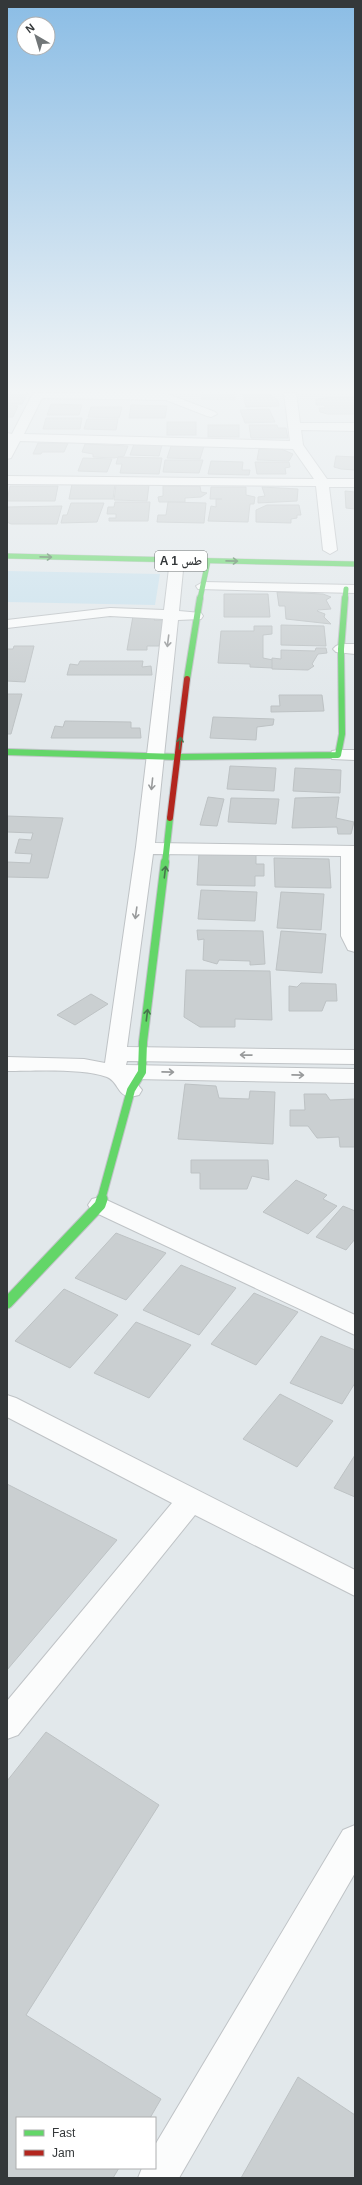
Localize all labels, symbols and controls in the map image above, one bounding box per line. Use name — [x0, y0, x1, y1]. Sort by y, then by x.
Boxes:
north arrow — [16, 16, 56, 56]
text: N — [23, 21, 37, 35]
road number: A 1 طس — [155, 551, 207, 571]
one-way arrow — [39, 553, 52, 561]
one-way arrow — [225, 558, 238, 565]
one-way arrow — [164, 634, 171, 647]
one-way arrow — [176, 737, 184, 750]
one-way arrow — [148, 777, 155, 790]
one-way arrow — [161, 866, 168, 879]
one-way arrow — [132, 906, 140, 919]
one-way arrow — [143, 1009, 150, 1022]
one-way arrow — [240, 1051, 253, 1058]
one-way arrow — [161, 1069, 174, 1076]
one-way arrow — [291, 1071, 304, 1079]
legend — [16, 2117, 156, 2169]
text: Fast — [52, 2126, 76, 2140]
text: Jam — [52, 2146, 75, 2160]

